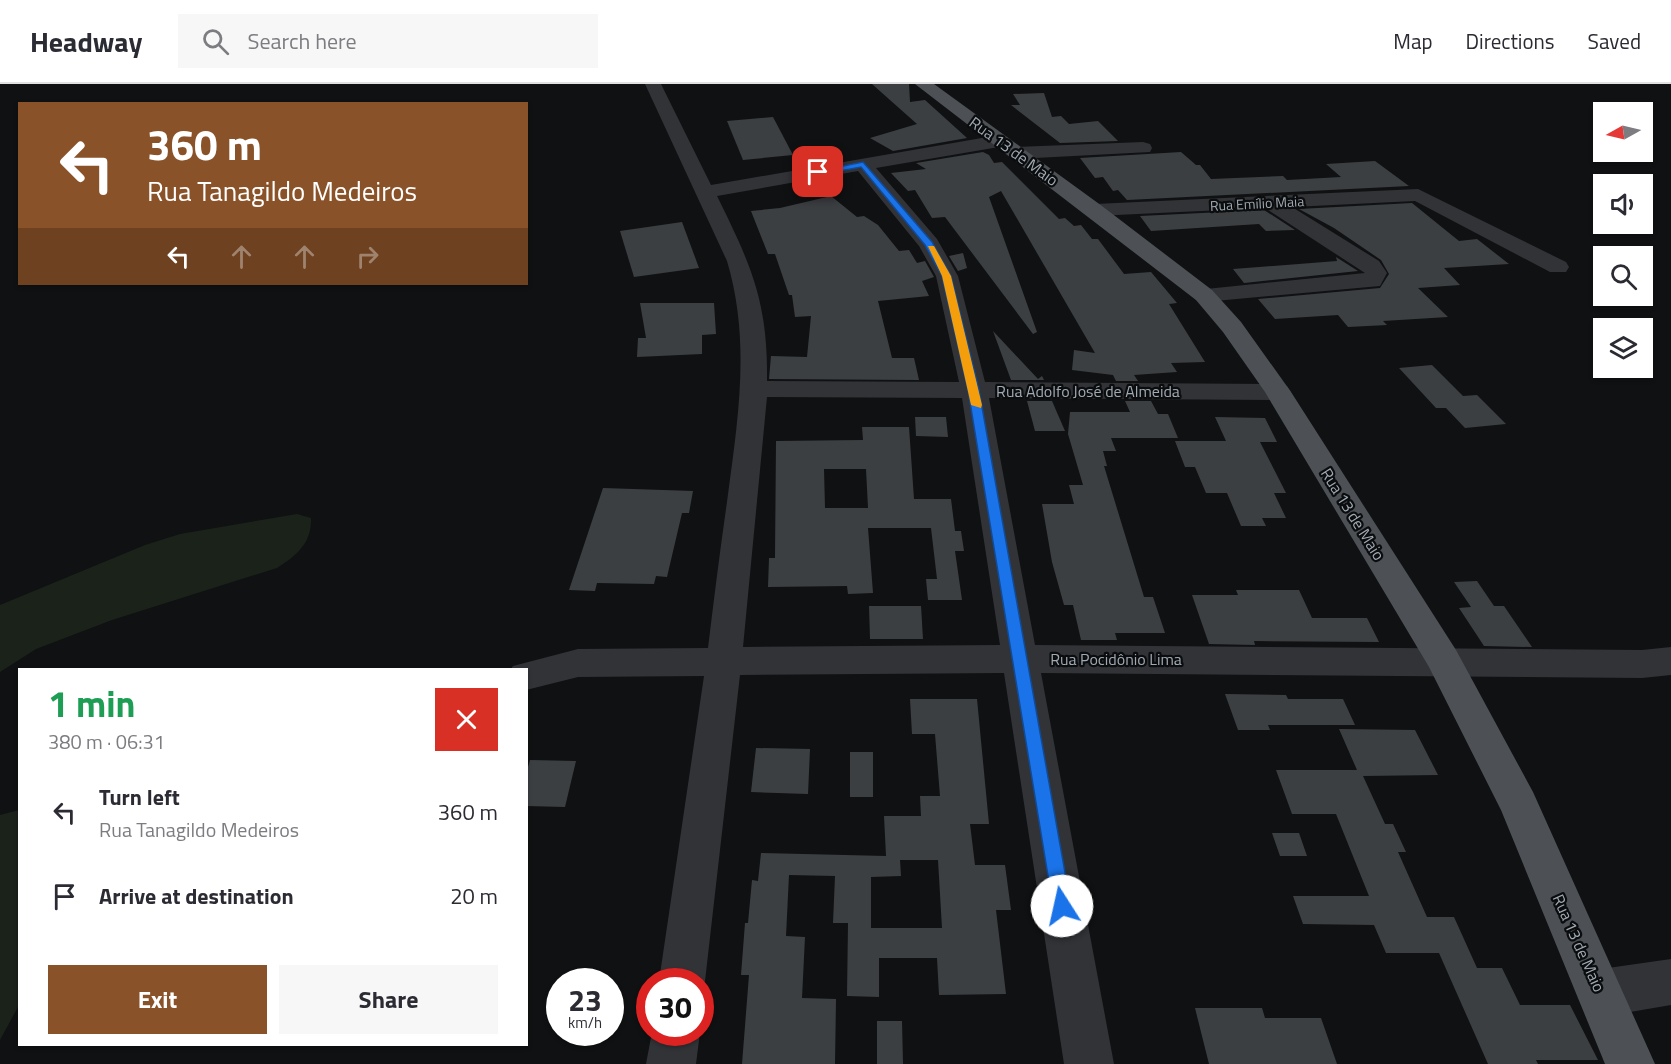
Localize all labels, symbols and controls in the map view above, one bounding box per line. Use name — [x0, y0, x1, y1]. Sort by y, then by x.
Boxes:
search box — [178, 14, 598, 68]
text: Headway — [30, 20, 142, 63]
text: Search here — [247, 24, 357, 58]
icon: search — [199, 25, 232, 58]
text: Map — [1393, 25, 1433, 57]
text: Directions — [1466, 25, 1555, 57]
text: Saved — [1588, 25, 1641, 57]
north arrow — [1593, 102, 1653, 162]
map controls — [1593, 102, 1653, 378]
street label: Rua 13 de Maio — [965, 111, 1063, 191]
text: 360 m — [147, 112, 262, 176]
icon: left — [48, 126, 126, 204]
pin — [792, 146, 843, 197]
icon: arrive — [801, 155, 834, 188]
text: Rua Tanagildo Medeiros — [147, 170, 417, 211]
button: sound — [1593, 174, 1653, 234]
street label: Rua Emílio Maia — [1209, 190, 1305, 216]
icon: left — [162, 240, 195, 273]
icon: ahead — [225, 240, 258, 273]
icon: ahead — [288, 240, 321, 273]
icon: right — [351, 240, 384, 273]
button: search — [1593, 246, 1653, 306]
button: layers — [1593, 318, 1653, 378]
street label: Rua Adolfo José de Almeida — [996, 379, 1180, 403]
street label: Rua 13 de Maio — [1315, 463, 1391, 565]
street label: Rua Pocidônio Lima — [1050, 647, 1182, 671]
text: 1 min — [48, 676, 135, 731]
button: close — [435, 688, 498, 751]
text: 380 m · 06:31 — [48, 726, 165, 757]
text: Turn left — [99, 780, 180, 814]
text: 360 m — [438, 795, 498, 829]
icon: left — [48, 796, 81, 829]
text: Rua Tanagildo Medeiros — [99, 814, 299, 845]
position arrow — [1030, 874, 1094, 938]
text: Arrive at destination — [99, 879, 294, 913]
text: 20 m — [450, 879, 498, 913]
icon: arrive — [48, 880, 81, 913]
street label: Rua 13 de Maio — [1547, 890, 1611, 996]
button: Exit — [48, 965, 267, 1034]
button: Share — [279, 965, 498, 1034]
speed limit sign: 30 — [636, 968, 714, 1046]
text: 23 — [568, 977, 602, 1023]
text: km/h — [568, 1011, 602, 1034]

